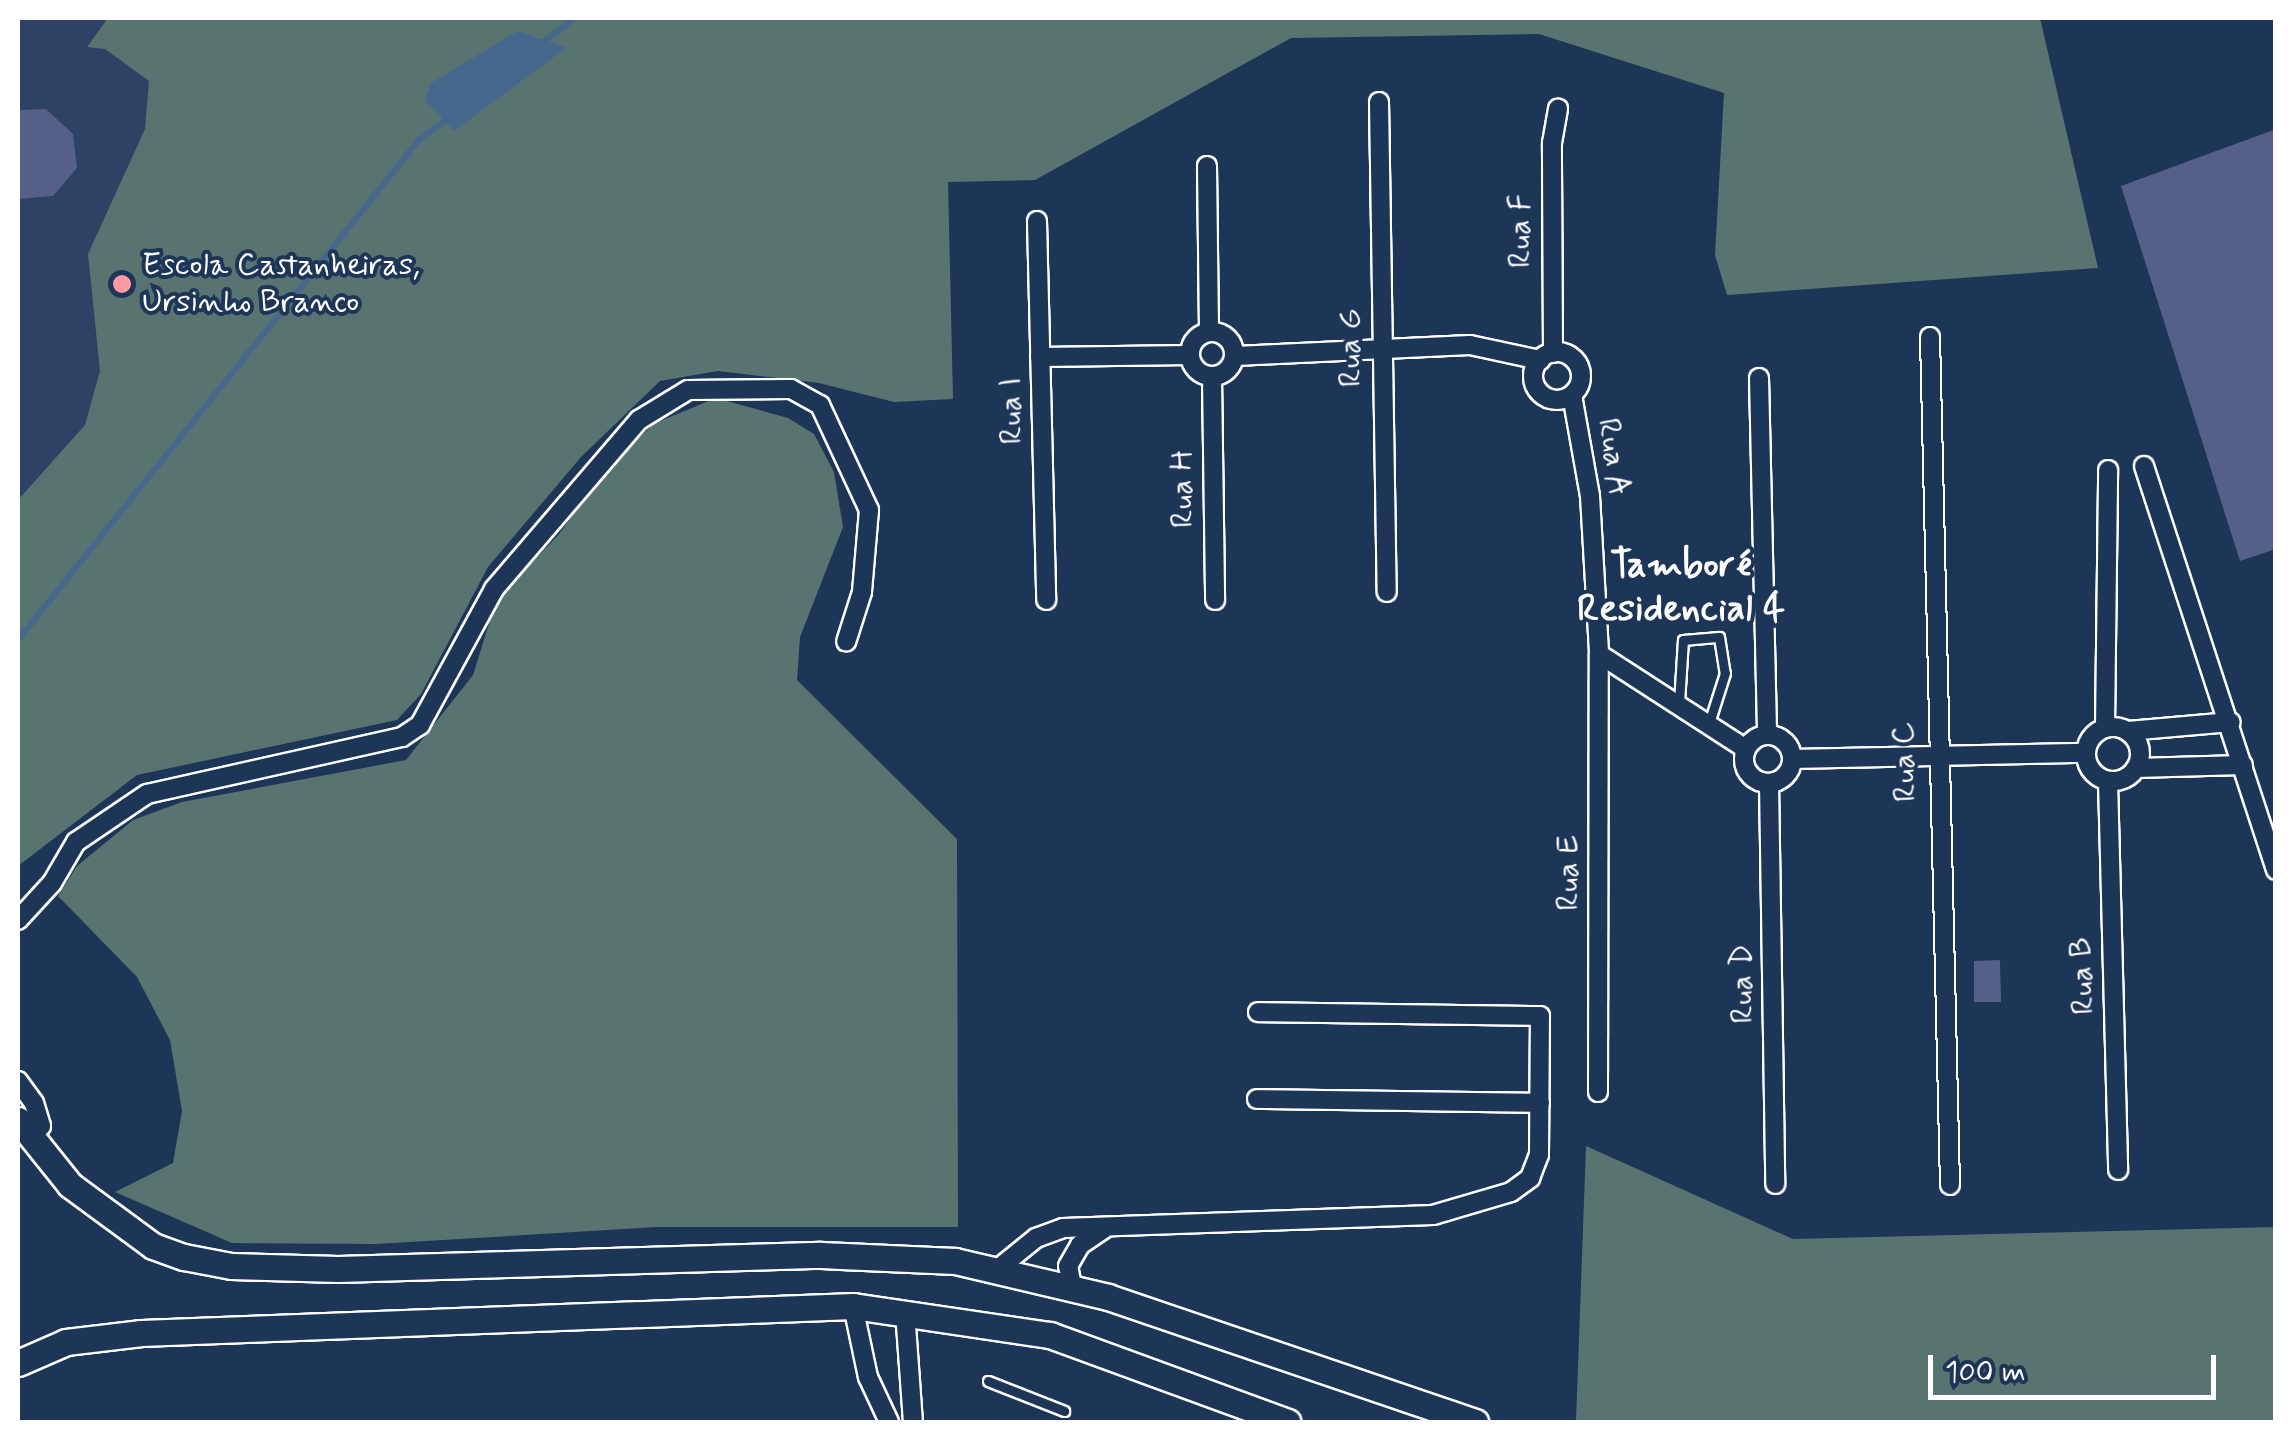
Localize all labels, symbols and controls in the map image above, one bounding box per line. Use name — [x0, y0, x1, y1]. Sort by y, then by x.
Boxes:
street label: Rua F — [1502, 194, 1540, 268]
place label: Escola Castanheiras, Ursinho Branco — [142, 247, 420, 322]
marker: Escola Castanheiras, Ursinho Branco — [111, 273, 133, 295]
street label: Rua G — [1331, 308, 1371, 388]
street label: Rua I — [992, 374, 1032, 448]
street label: Rua A — [1588, 415, 1638, 499]
street label: Rua H — [1163, 450, 1203, 528]
district label: Tamboré Residencial 4 — [1577, 543, 1785, 632]
street label: Rua C — [1884, 721, 1926, 803]
street label: Rua E — [1550, 835, 1588, 911]
street label: Rua B — [2062, 937, 2104, 1015]
street label: Rua D — [1723, 944, 1763, 1024]
scale bar — [1933, 1335, 2220, 1397]
text: 100 m — [1945, 1353, 2026, 1392]

